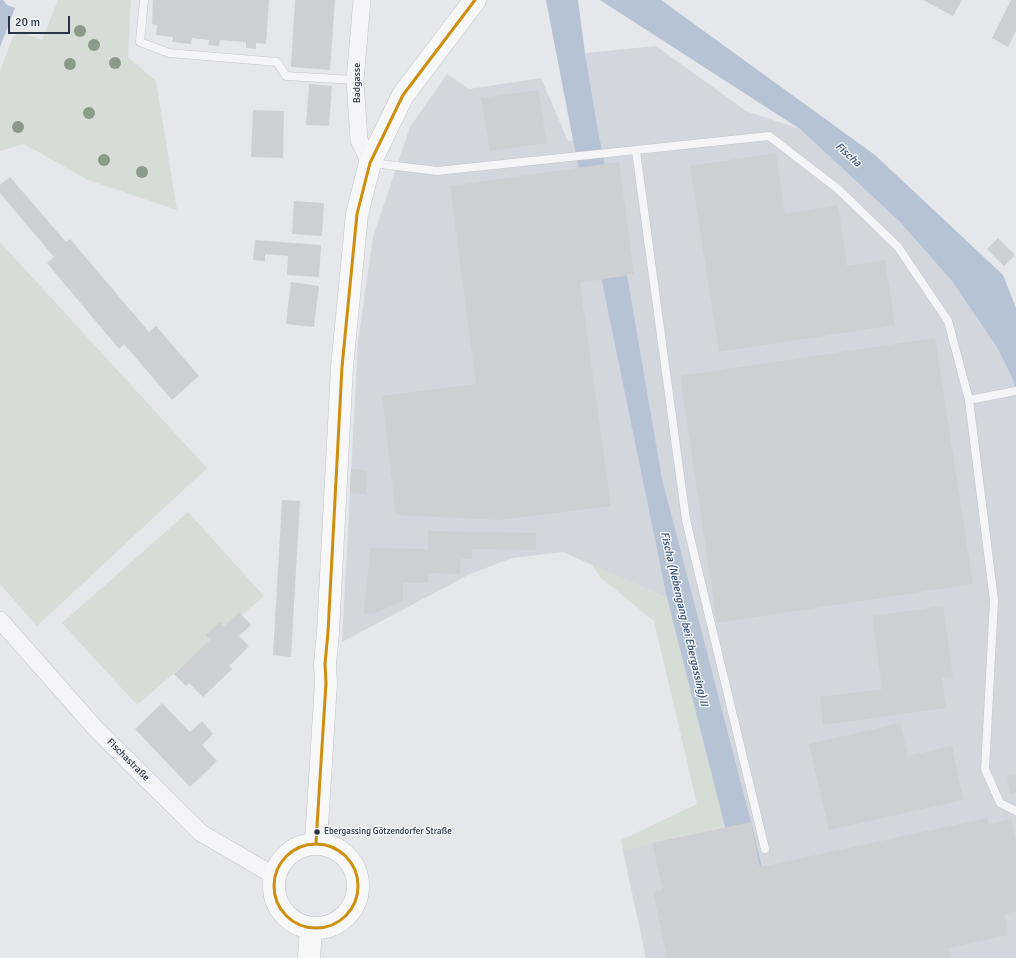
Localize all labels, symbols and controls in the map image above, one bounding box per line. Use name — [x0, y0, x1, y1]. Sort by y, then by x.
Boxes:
scale bar — [10, 8, 72, 34]
text: 20 m — [15, 15, 40, 30]
street label: Badgasse — [351, 63, 363, 103]
water label: Fischa — [832, 140, 864, 170]
water label: Fischa (Nebengang bei Ebergassing) II — [657, 530, 711, 708]
street label: Fischastraße — [104, 736, 152, 784]
marker: Ebergassing Götzendorfer Straße — [312, 827, 322, 837]
place label: Ebergassing Götzendorfer Straße — [324, 827, 452, 837]

